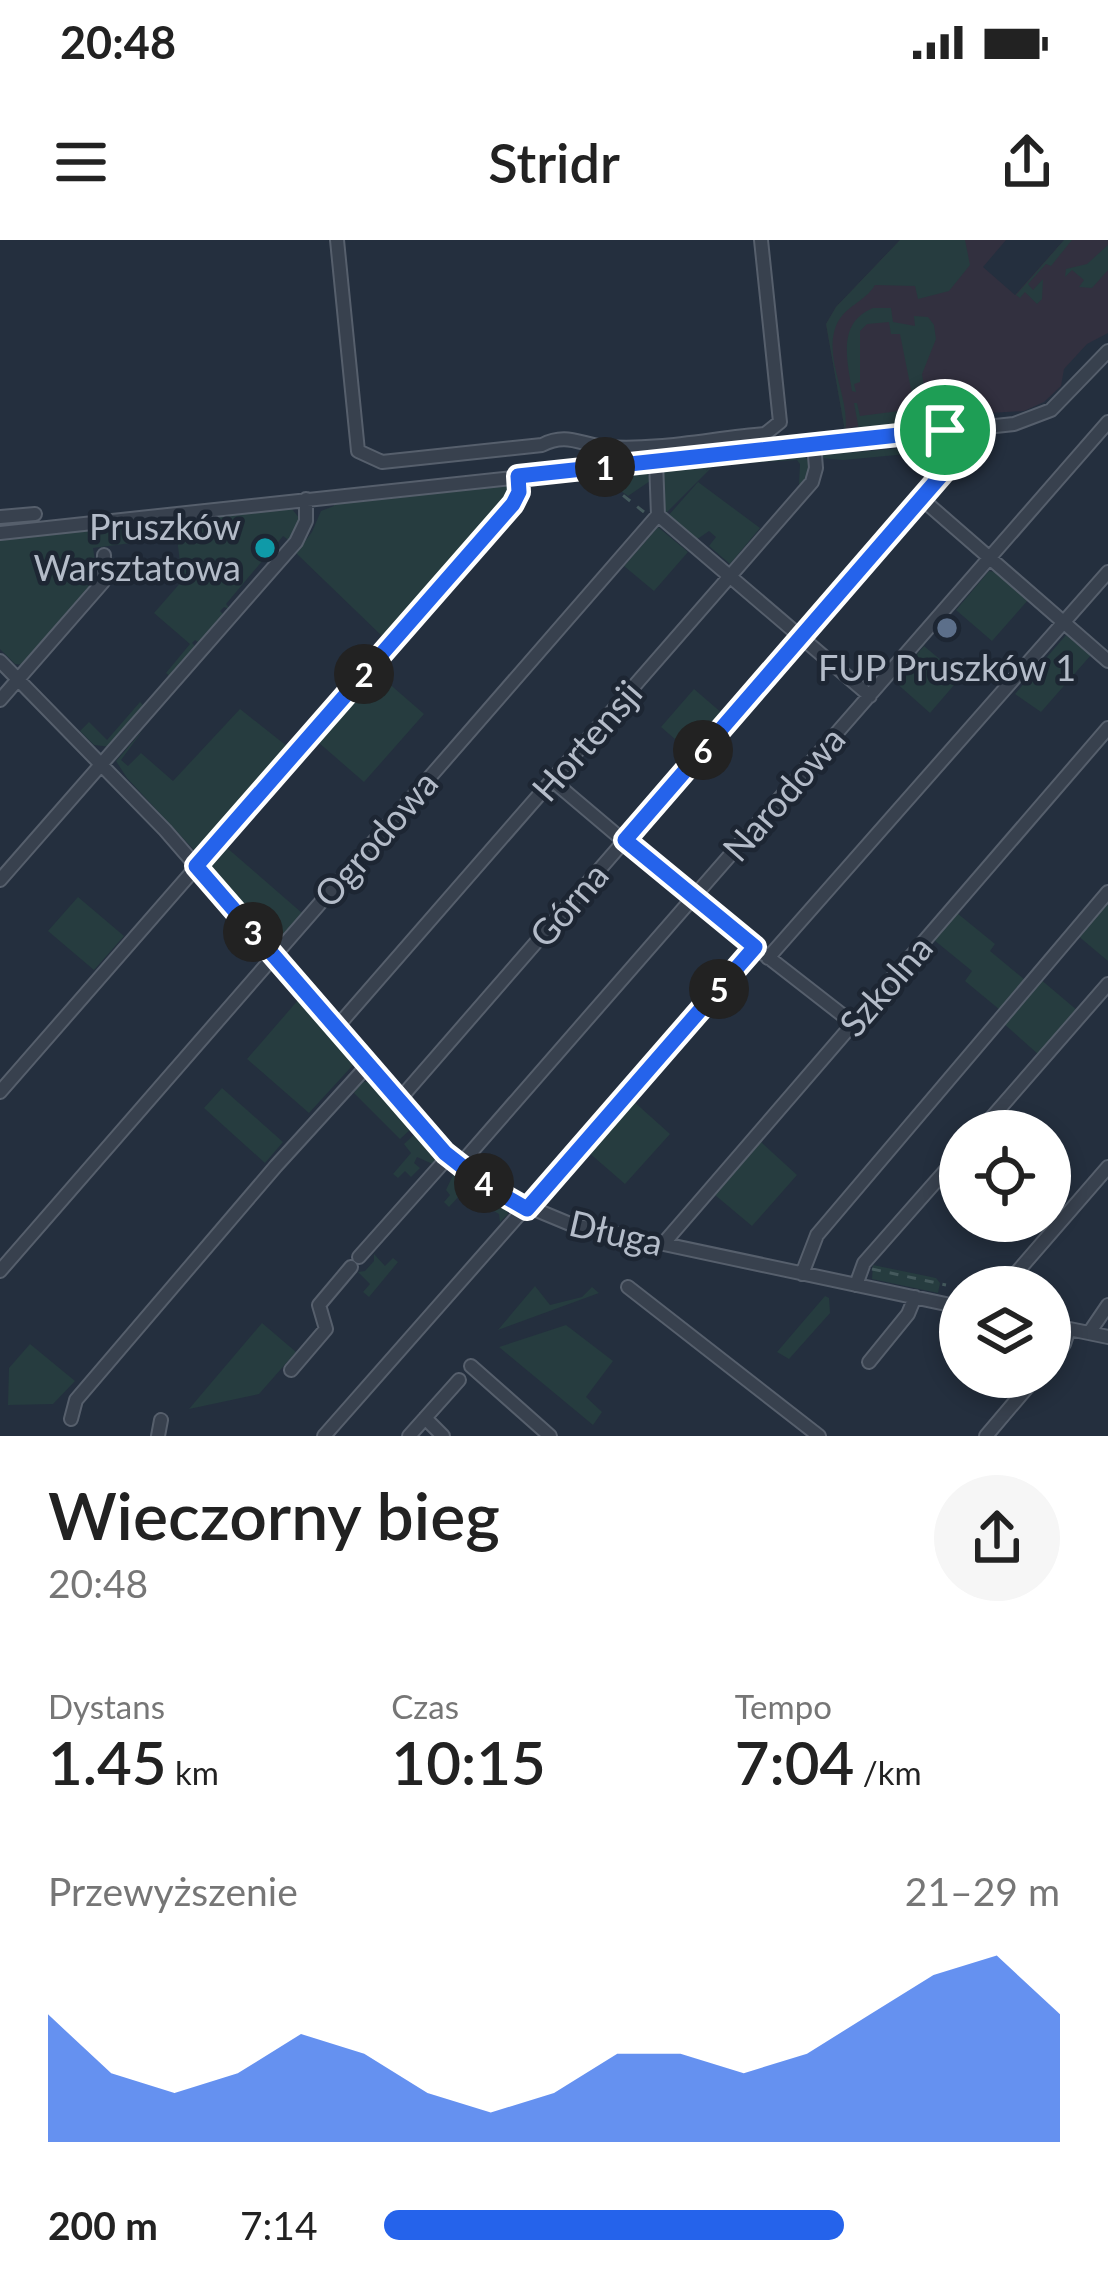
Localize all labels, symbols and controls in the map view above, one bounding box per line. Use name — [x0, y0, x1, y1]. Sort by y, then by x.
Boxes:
text: 20:48 — [60, 15, 176, 69]
icon: menu — [48, 129, 114, 195]
icon: share — [994, 129, 1060, 195]
text: Stridr — [488, 130, 620, 195]
pin — [894, 379, 996, 481]
icon: arrive — [912, 397, 978, 463]
pin: 1 — [575, 437, 635, 497]
text: 1 — [595, 447, 615, 487]
place label: Pruszków Warsztatowa — [34, 504, 241, 589]
marker: Pruszków Warsztatowa — [252, 535, 278, 561]
marker: FUP Pruszków 1 — [934, 615, 960, 641]
pin: 2 — [334, 644, 394, 704]
place label: FUP Pruszków 1 — [818, 645, 1076, 689]
text: 2 — [354, 654, 374, 694]
street label: Hortensji — [522, 671, 650, 810]
street label: Narodowa — [713, 717, 854, 870]
pin: 6 — [673, 720, 733, 780]
text: 6 — [693, 730, 713, 770]
street label: Ogrodowa — [304, 761, 446, 915]
street label: Górna — [520, 853, 617, 956]
pin: 3 — [223, 902, 283, 962]
text: 3 — [243, 912, 263, 952]
street label: Szkolna — [829, 926, 941, 1045]
pin: 5 — [689, 959, 749, 1019]
text: 5 — [709, 969, 729, 1009]
map controls — [939, 1110, 1071, 1398]
button: locate — [939, 1110, 1071, 1242]
pin: 4 — [454, 1153, 514, 1213]
text: 4 — [474, 1163, 494, 1203]
street label: Długa — [565, 1200, 667, 1264]
button: layers — [939, 1266, 1071, 1398]
text: Wieczorny bieg — [48, 1475, 500, 1554]
button: share — [934, 1475, 1060, 1601]
text: 20:48 — [48, 1560, 148, 1606]
text: Dystans — [48, 1686, 165, 1726]
text: Czas — [391, 1686, 459, 1726]
text: Tempo — [735, 1686, 832, 1726]
text: 1.45 — [48, 1726, 167, 1798]
text: 10:15 — [391, 1726, 546, 1798]
text: 7:04 — [735, 1726, 854, 1798]
text: km — [167, 1752, 219, 1792]
text: /km — [854, 1752, 922, 1792]
text: Przewyższenie — [48, 1868, 298, 1914]
text: 21–29 m — [905, 1868, 1060, 1914]
text: 200 m — [48, 2202, 158, 2248]
text: 7:14 — [240, 2202, 318, 2248]

